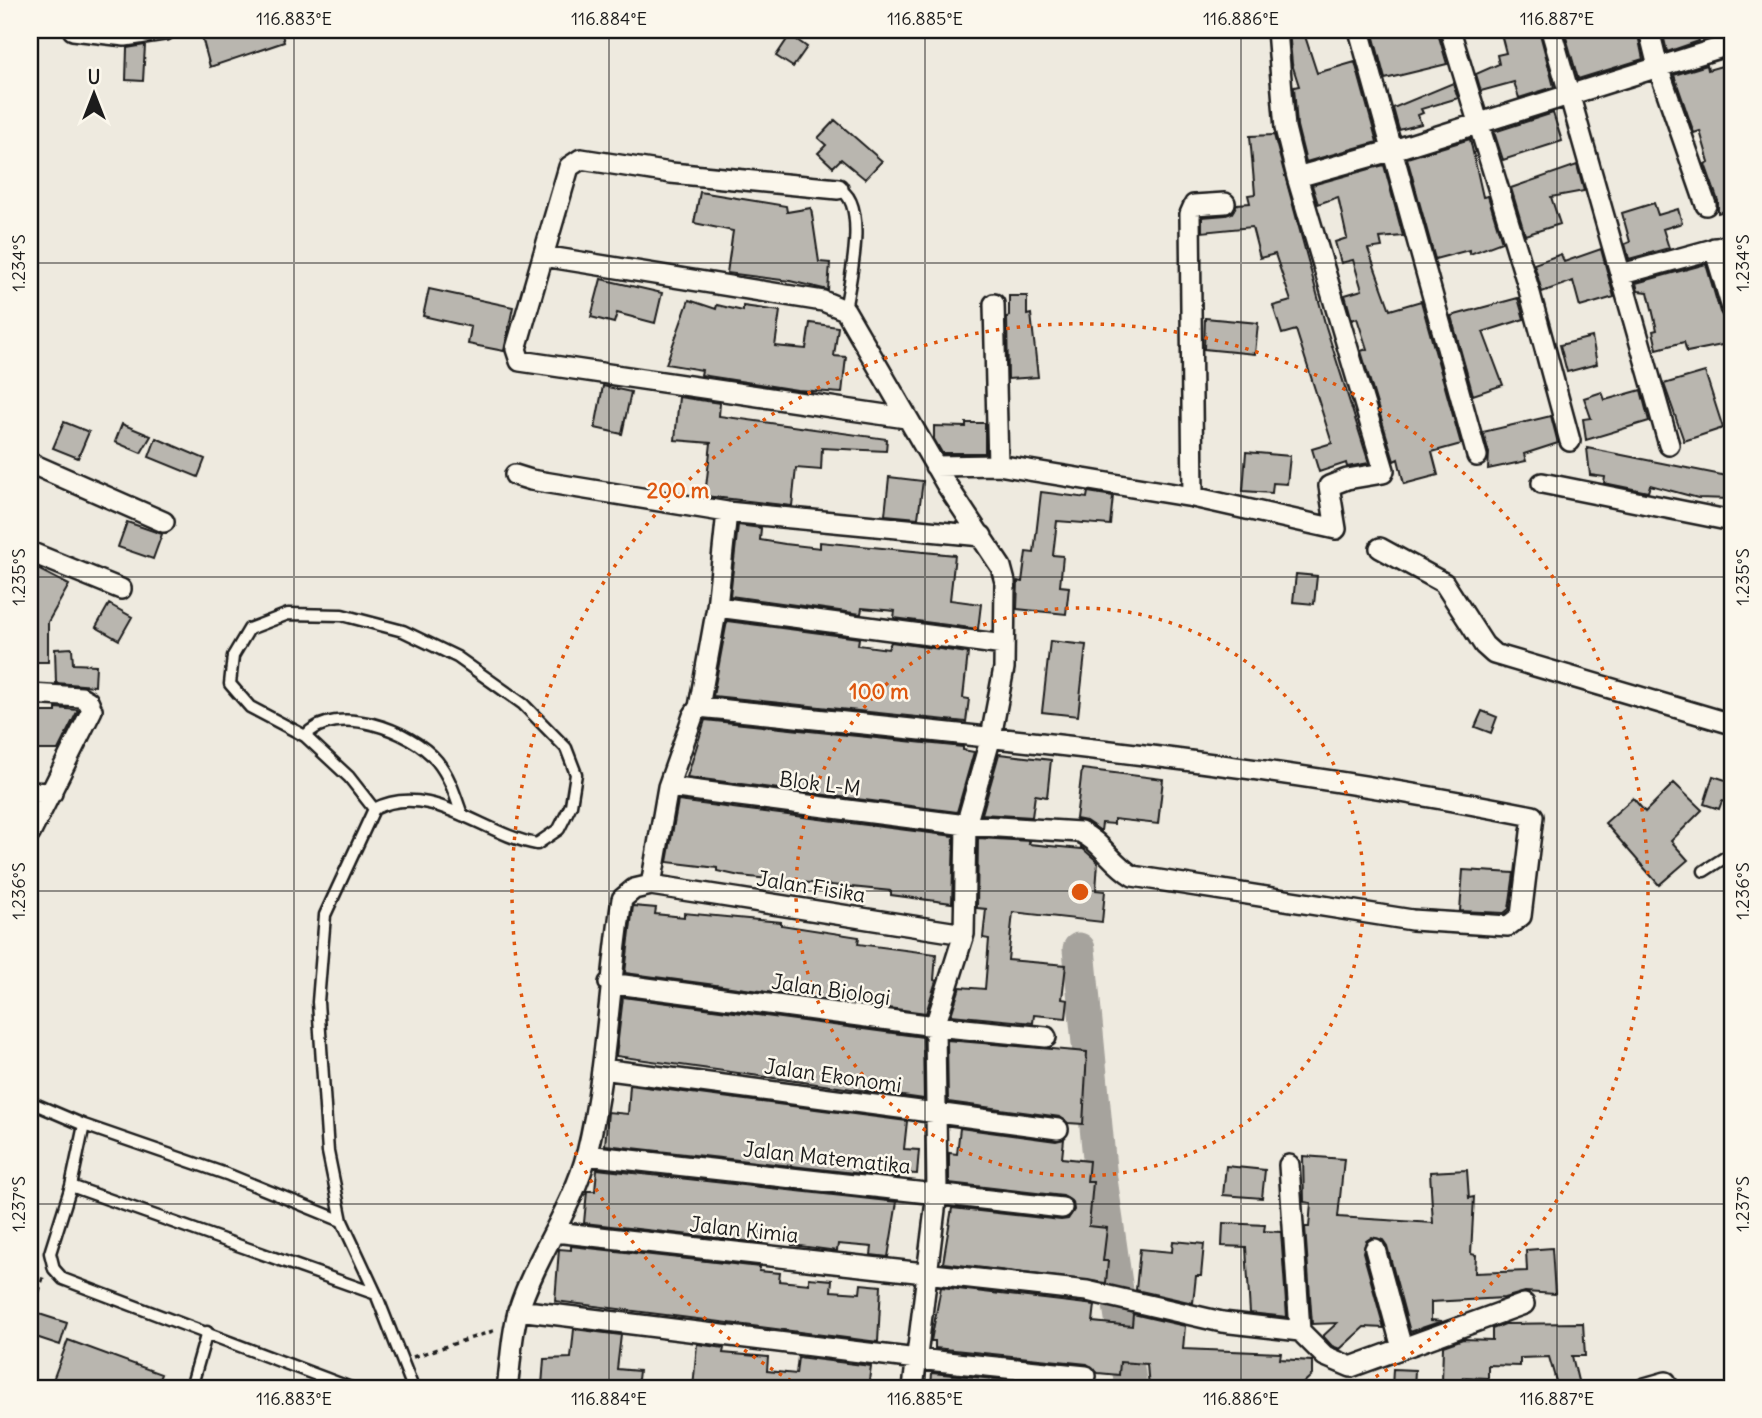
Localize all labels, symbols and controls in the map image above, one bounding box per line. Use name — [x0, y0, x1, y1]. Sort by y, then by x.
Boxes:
text: 116.883°E — [256, 7, 332, 30]
text: 116.884°E — [571, 7, 647, 30]
text: 116.885°E — [887, 7, 963, 30]
text: 116.886°E — [1203, 7, 1279, 30]
text: 116.887°E — [1520, 7, 1594, 30]
north arrow — [60, 60, 130, 130]
text: U — [88, 65, 100, 89]
text: 1.234°S — [7, 234, 30, 292]
text: 1.234°S — [1731, 234, 1754, 292]
text: 200 m — [647, 477, 710, 504]
text: 1.235°S — [7, 548, 30, 606]
text: 1.235°S — [1731, 548, 1754, 606]
text: 100 m — [849, 678, 909, 705]
street label: Blok L-M — [778, 765, 862, 802]
text: 1.236°S — [7, 862, 30, 920]
text: 1.236°S — [1731, 862, 1754, 920]
street label: Jalan Fisika — [755, 865, 867, 908]
centre of rings — [1068, 880, 1092, 904]
street label: Jalan Biologi — [770, 968, 892, 1011]
street label: Jalan Ekonomi — [763, 1053, 903, 1098]
street label: Jalan Matematika — [742, 1135, 912, 1180]
text: 1.237°S — [7, 1176, 30, 1232]
text: 1.237°S — [1731, 1176, 1754, 1232]
street label: Jalan Kimia — [688, 1210, 800, 1249]
text: 116.883°E — [256, 1387, 332, 1410]
text: 116.884°E — [571, 1387, 647, 1410]
text: 116.885°E — [887, 1387, 963, 1410]
text: 116.886°E — [1203, 1387, 1279, 1410]
text: 116.887°E — [1520, 1387, 1594, 1410]

